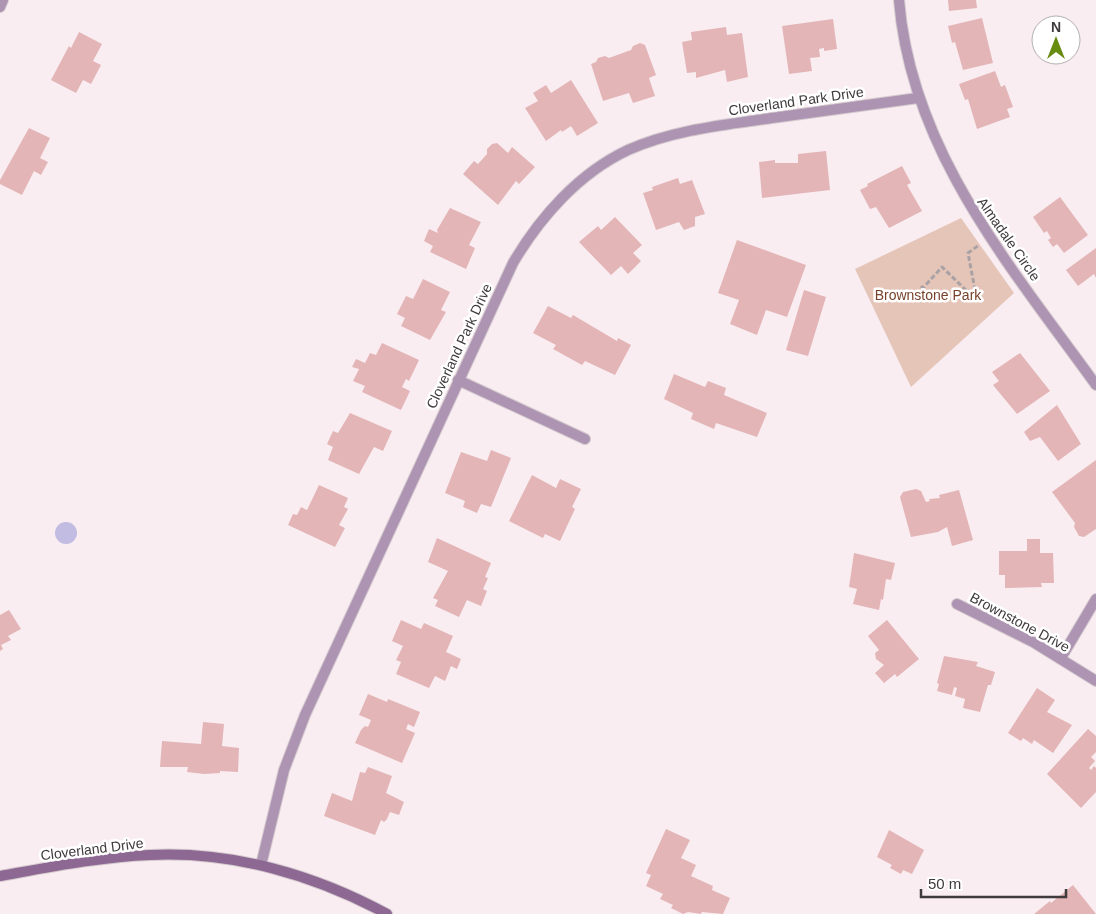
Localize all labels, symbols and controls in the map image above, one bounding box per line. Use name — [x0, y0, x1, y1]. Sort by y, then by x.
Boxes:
north arrow — [1031, 15, 1081, 65]
text: N — [1051, 19, 1061, 35]
street label: Cloverland Park Drive — [727, 84, 865, 118]
street label: Almadale Circle — [974, 194, 1044, 284]
street label: Cloverland Park Drive — [423, 281, 495, 411]
park label: Brownstone Park — [875, 287, 982, 303]
street label: Brownstone Drive — [967, 589, 1073, 655]
street label: Cloverland Drive — [40, 835, 145, 863]
scale bar — [921, 866, 1066, 898]
text: 50 m — [928, 875, 961, 892]

